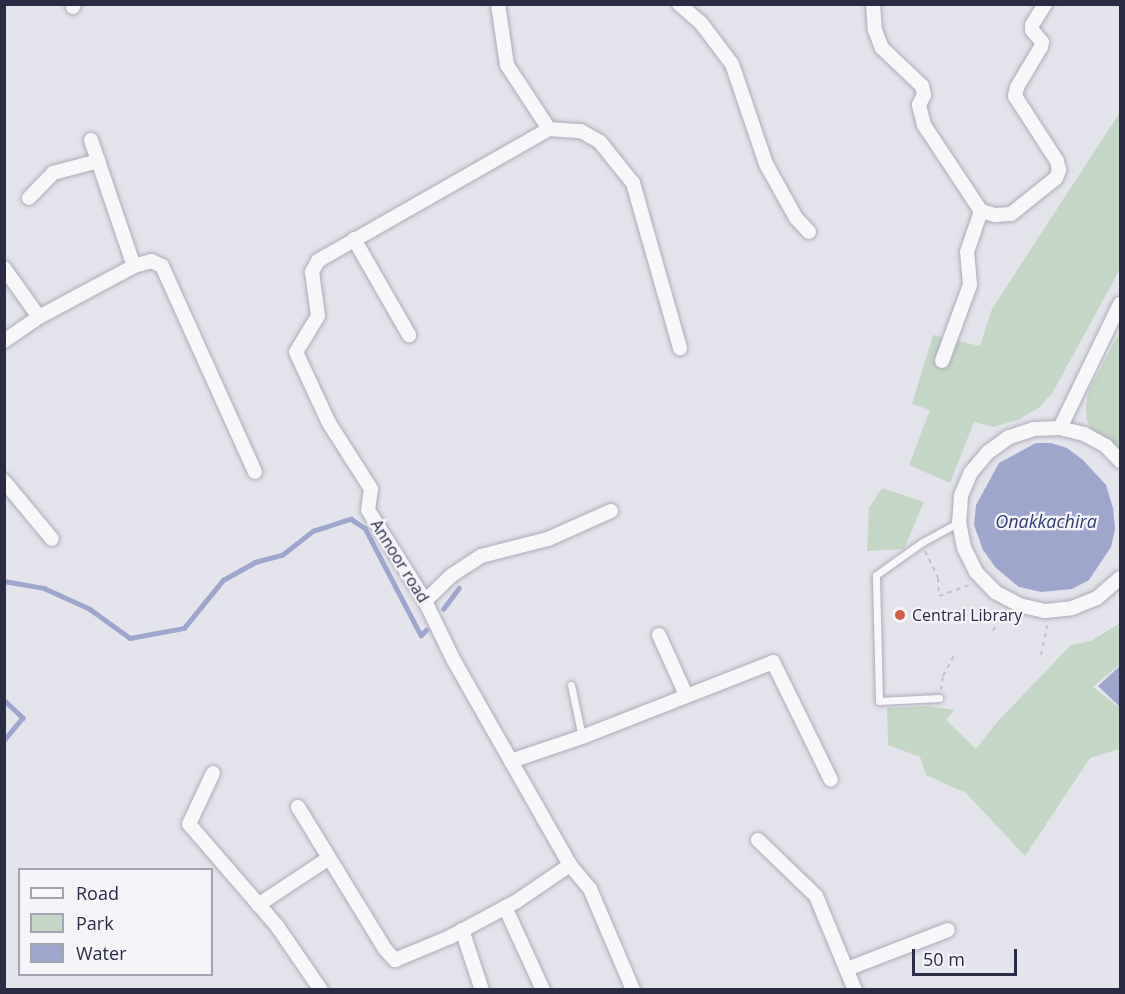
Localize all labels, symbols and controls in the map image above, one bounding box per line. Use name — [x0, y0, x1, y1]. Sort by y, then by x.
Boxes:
water label: Onakkachira — [995, 510, 1097, 532]
street label: Annoor road — [367, 516, 433, 606]
place label: Central Library — [912, 605, 1022, 625]
marker: Central Library — [893, 608, 907, 622]
legend — [18, 868, 213, 976]
text: Road — [76, 881, 119, 905]
text: Park — [76, 911, 114, 935]
scale bar — [915, 937, 1020, 975]
text: Water — [76, 941, 127, 965]
text: 50 m — [923, 947, 965, 971]

